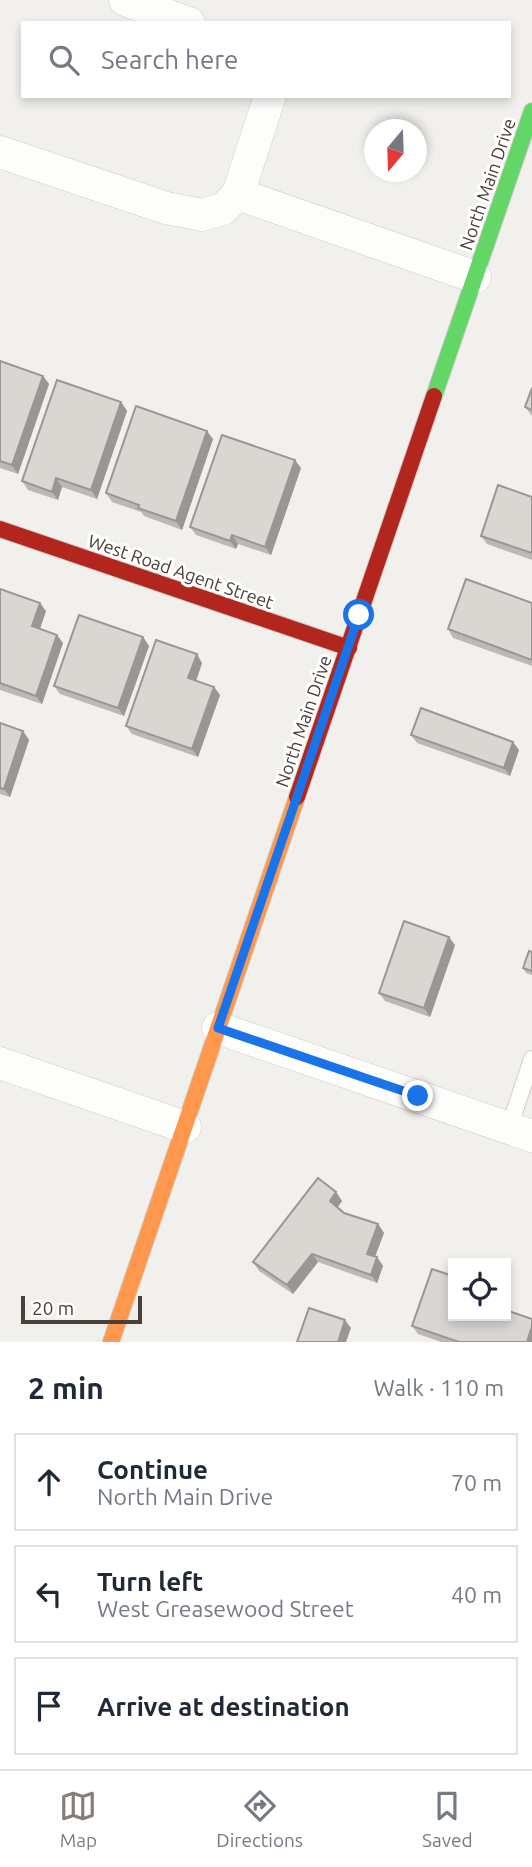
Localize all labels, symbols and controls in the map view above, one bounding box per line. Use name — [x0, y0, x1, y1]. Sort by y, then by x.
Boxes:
search box — [21, 21, 511, 98]
icon: search — [45, 41, 83, 79]
text: Search here — [101, 45, 238, 74]
street label: North Main Drive — [455, 116, 519, 252]
north arrow — [364, 119, 427, 182]
street label: West Road Agent Street — [86, 530, 276, 612]
route start — [343, 599, 374, 630]
street label: North Main Drive — [271, 653, 335, 789]
route end — [402, 1080, 433, 1111]
map controls — [448, 1258, 511, 1321]
button: locate — [448, 1258, 511, 1321]
scale bar — [21, 1293, 142, 1325]
text: 20 m — [32, 1297, 74, 1319]
text: 2 min — [28, 1371, 104, 1405]
text: Walk · 110 m — [373, 1375, 504, 1400]
text: Continue — [97, 1455, 208, 1484]
icon: ahead — [30, 1463, 68, 1501]
text: 70 m — [451, 1470, 502, 1495]
text: North Main Drive — [97, 1484, 273, 1509]
text: Turn left — [97, 1567, 203, 1596]
icon: left — [30, 1575, 68, 1613]
text: 40 m — [451, 1582, 502, 1607]
text: West Greasewood Street — [97, 1596, 354, 1621]
icon: arrive — [30, 1687, 68, 1725]
text: Arrive at destination — [97, 1692, 350, 1721]
tab: Map — [59, 1787, 97, 1851]
tab: Directions — [216, 1787, 303, 1851]
tab: Saved — [422, 1787, 473, 1851]

